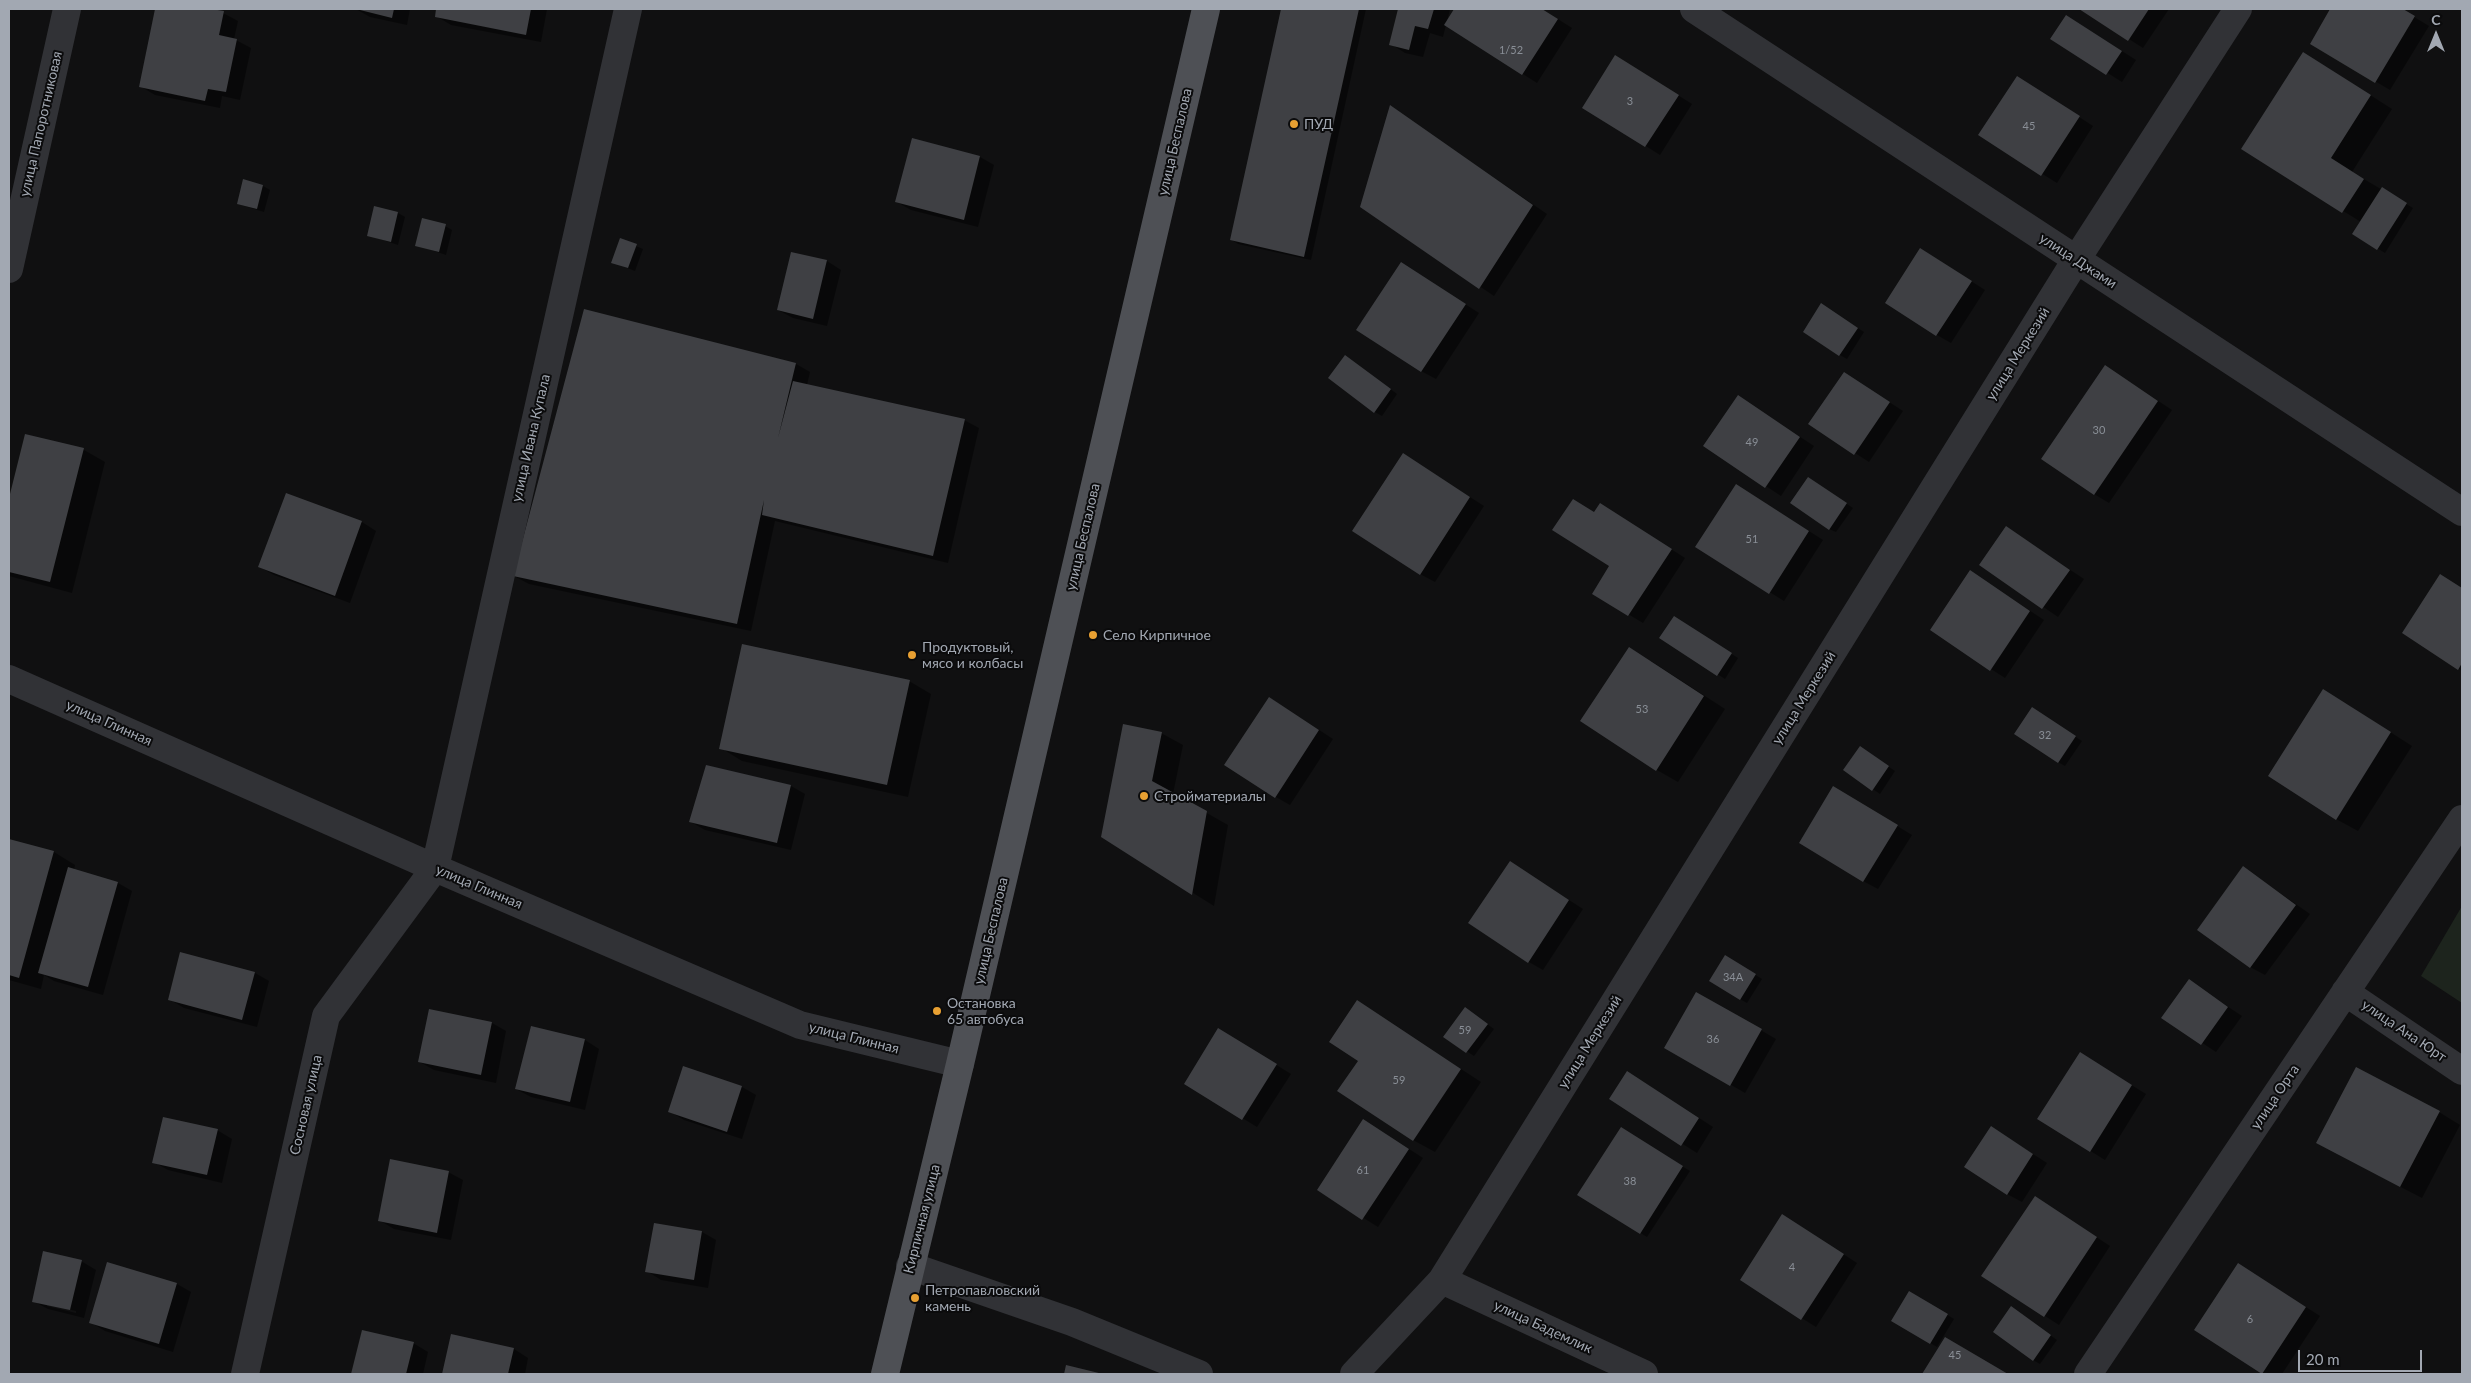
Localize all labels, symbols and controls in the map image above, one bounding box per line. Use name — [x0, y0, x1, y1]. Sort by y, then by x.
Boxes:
north arrow — [2411, 10, 2461, 60]
text: С — [2431, 11, 2441, 28]
house number: 1/52 — [1499, 43, 1523, 57]
street label: улица Папоротниковая — [16, 50, 66, 198]
street label: улица Беспалова — [1155, 87, 1195, 197]
house number: 3 — [1627, 94, 1633, 108]
place label: ПУД — [1304, 116, 1333, 132]
marker: ПУД — [1288, 118, 1300, 130]
house number: 45 — [2023, 119, 2035, 133]
street label: улица Джами — [2036, 230, 2120, 292]
street label: улица Меркезий — [1983, 304, 2053, 404]
street label: улица Ивана Купала — [508, 372, 554, 504]
house number: 30 — [2093, 423, 2105, 437]
house number: 49 — [1746, 435, 1758, 449]
street label: улица Беспалова — [1063, 482, 1103, 592]
house number: 51 — [1746, 532, 1758, 546]
place label: Село Кирпичное — [1103, 627, 1211, 643]
marker: Село Кирпичное — [1087, 629, 1099, 641]
place label: Продуктовый, мясо и колбасы — [922, 639, 1023, 672]
street label: улица Меркезий — [1769, 648, 1839, 748]
marker: Продуктовый, мясо и колбасы — [906, 649, 918, 661]
street label: улица Глинная — [63, 697, 155, 749]
house number: 53 — [1636, 702, 1648, 716]
house number: 32 — [2039, 728, 2051, 742]
place label: Стройматериалы — [1154, 788, 1266, 804]
marker: Стройматериалы — [1138, 790, 1150, 802]
street label: улица Глинная — [433, 861, 525, 913]
street label: улица Беспалова — [971, 876, 1011, 986]
house number: 34А — [1723, 970, 1743, 984]
street label: улица Меркезий — [1555, 992, 1625, 1092]
place label: Остановка 65 автобуса — [947, 995, 1024, 1028]
street label: улица Ана Юрт — [2358, 996, 2450, 1066]
marker: Остановка 65 автобуса — [931, 1005, 943, 1017]
street label: улица Глинная — [807, 1019, 901, 1057]
house number: 59 — [1459, 1023, 1471, 1037]
house number: 36 — [1707, 1032, 1719, 1046]
street label: Сосновая улица — [286, 1053, 326, 1157]
street label: улица Орта — [2247, 1061, 2303, 1133]
house number: 59 — [1393, 1073, 1405, 1087]
street label: Кирпичная улица — [900, 1163, 944, 1275]
house number: 61 — [1357, 1163, 1369, 1177]
house number: 38 — [1624, 1174, 1636, 1188]
house number: 4 — [1789, 1260, 1795, 1274]
place label: Петропавловский камень — [925, 1282, 1040, 1314]
marker: Петропавловский камень — [909, 1292, 921, 1304]
street label: улица Бадемлик — [1491, 1297, 1595, 1357]
house number: 6 — [2247, 1312, 2253, 1326]
scale bar — [2301, 1340, 2425, 1372]
house number: 45 — [1949, 1348, 1961, 1362]
text: 20 m — [2306, 1350, 2340, 1368]

